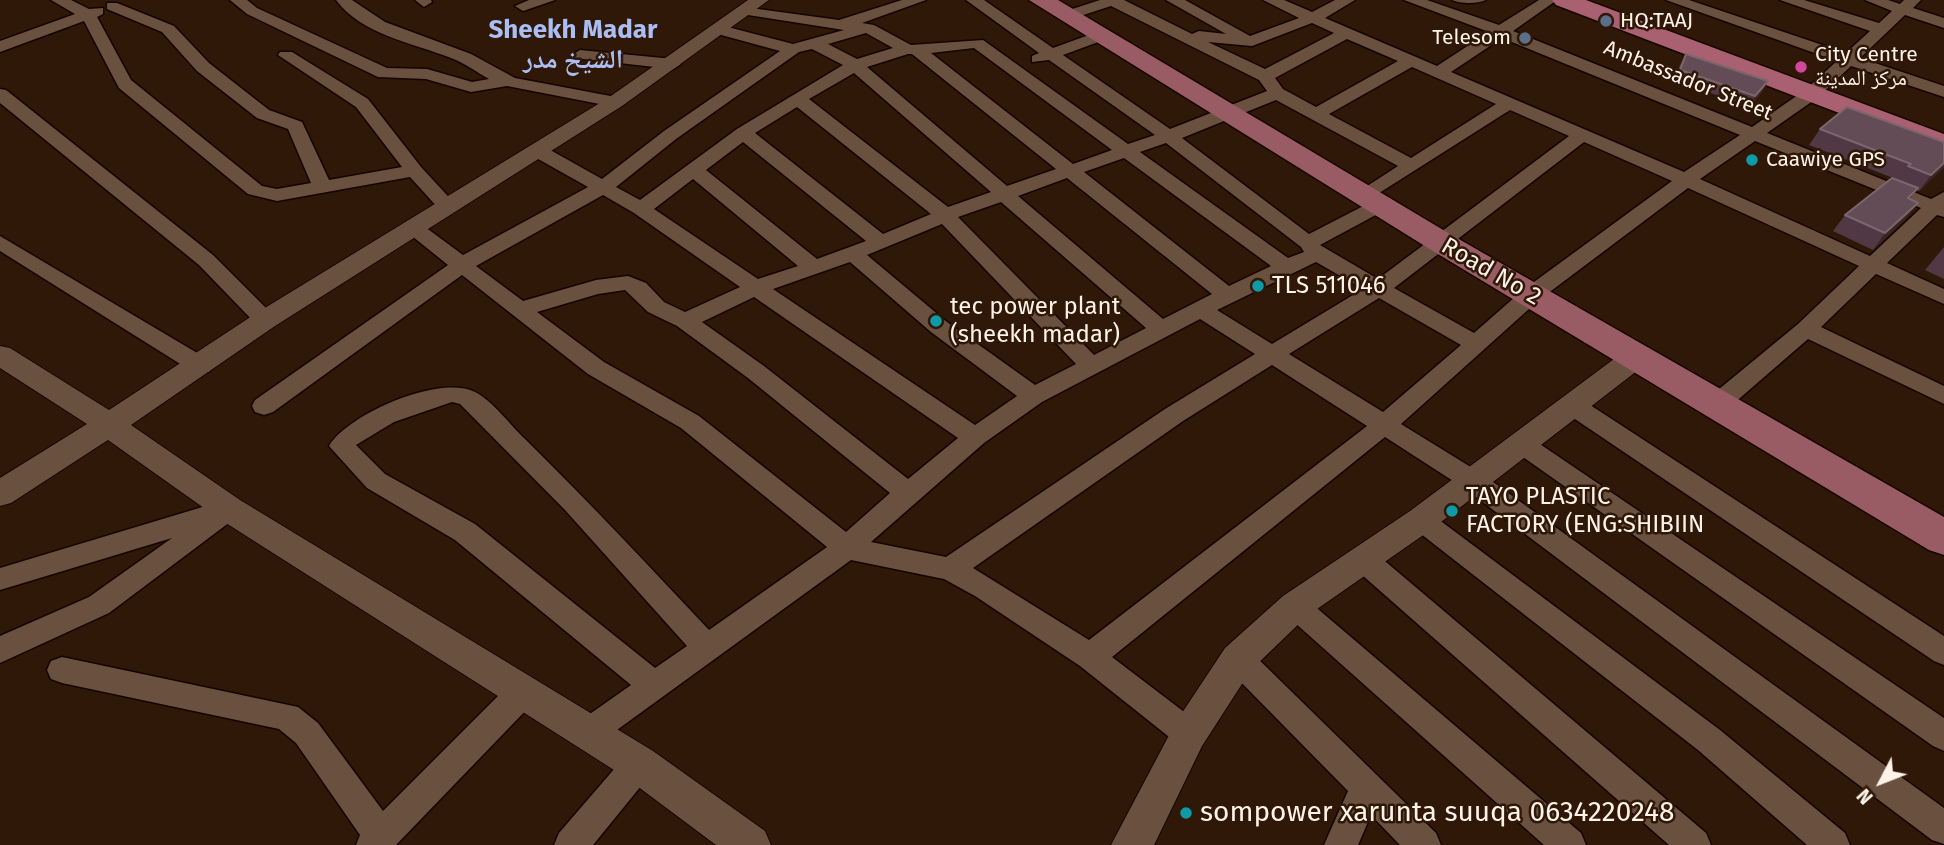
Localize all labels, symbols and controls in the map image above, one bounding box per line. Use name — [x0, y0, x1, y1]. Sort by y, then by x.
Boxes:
place label: HQ:TAAJ — [1620, 8, 1693, 34]
marker: HQ:TAAJ — [1598, 13, 1614, 29]
district label: Sheekh Madar الشيخ مدر — [488, 15, 658, 76]
place label: Telesom — [1432, 25, 1511, 51]
marker: Telesom — [1517, 30, 1533, 46]
street label: Ambassador Street — [1600, 36, 1776, 126]
place label: City Centre مركز المدينة — [1815, 42, 1918, 92]
marker: City Centre مركز المدينة — [1793, 59, 1809, 75]
place label: Caawiye GPS — [1766, 147, 1885, 173]
marker: Caawiye GPS — [1744, 152, 1760, 168]
street label: Road No 2 — [1436, 232, 1546, 312]
place label: TLS 511046 — [1272, 272, 1386, 300]
marker: TLS 511046 — [1250, 278, 1266, 294]
place label: tec power plant (sheekh madar) — [950, 293, 1120, 349]
marker: tec power plant (sheekh madar) — [928, 313, 944, 329]
place label: TAYO PLASTIC FACTORY (ENG:SHIBIIN — [1466, 483, 1704, 539]
marker: TAYO PLASTIC FACTORY (ENG:SHIBIIN — [1444, 503, 1460, 519]
north arrow — [1846, 747, 1916, 817]
text: N — [1852, 784, 1878, 809]
place label: sompower xarunta suuqa 0634220248 — [1200, 796, 1674, 830]
marker: sompower xarunta suuqa 0634220248 — [1178, 805, 1194, 821]

